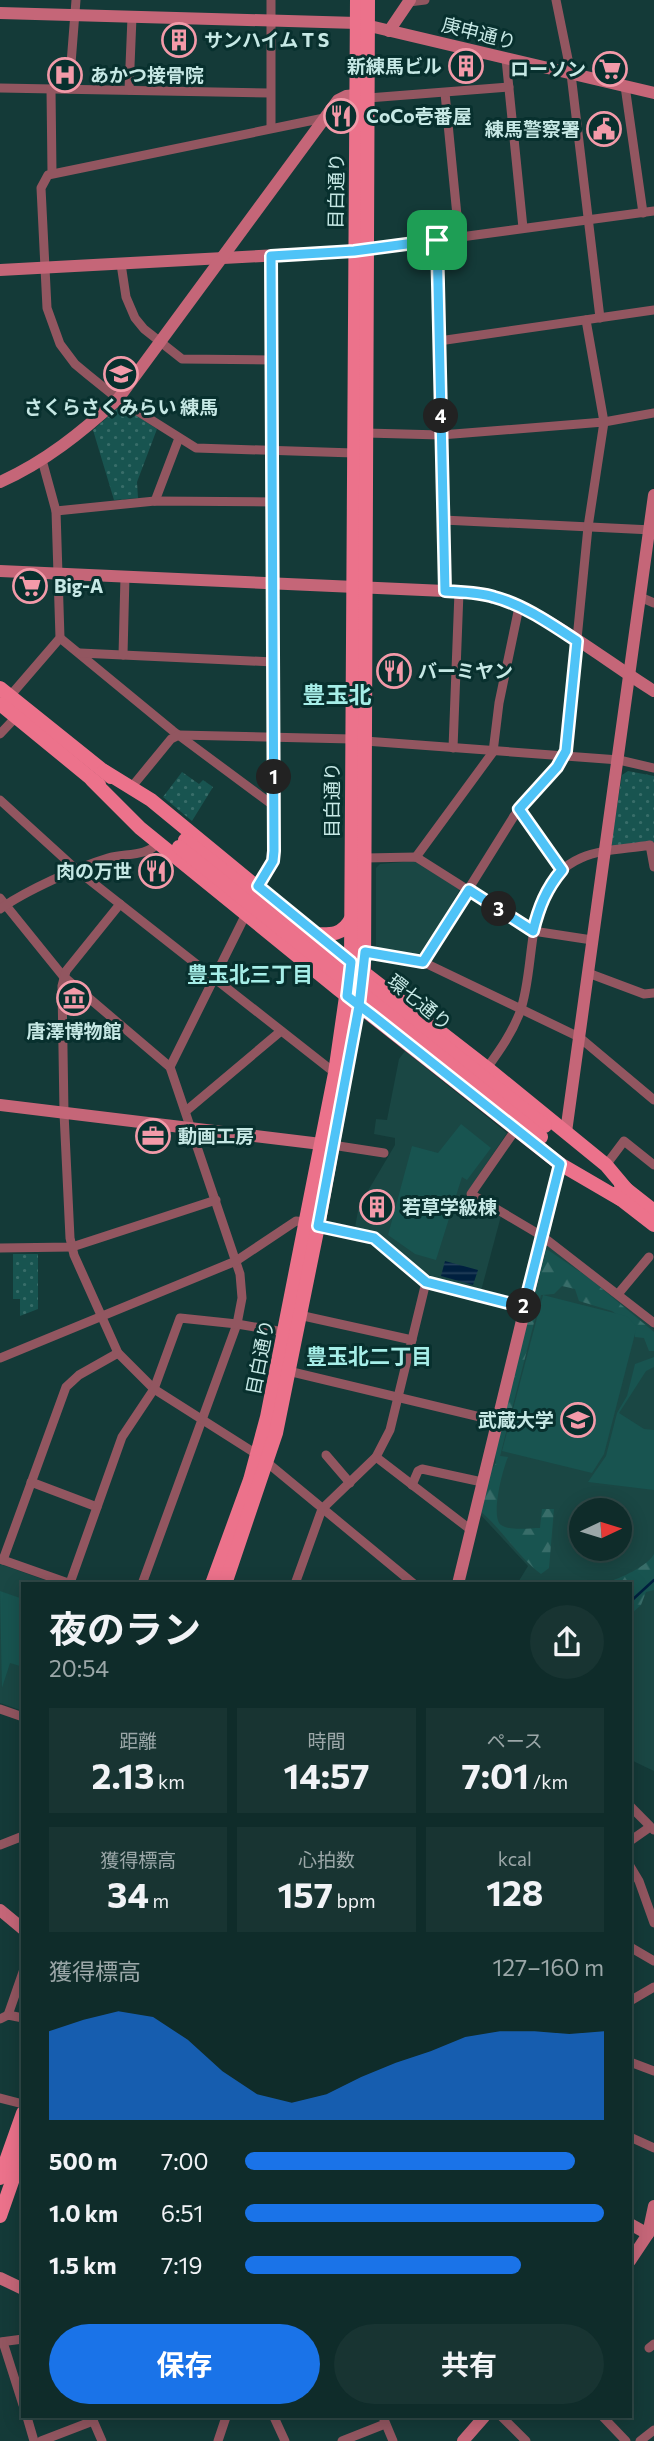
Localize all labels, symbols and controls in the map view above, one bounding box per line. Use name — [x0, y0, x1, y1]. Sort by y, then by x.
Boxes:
street label: 庚申通り — [439, 12, 519, 53]
building icon: サンハイム T S — [160, 21, 198, 59]
place label: サンハイム T S — [204, 28, 329, 51]
building icon: 新練馬ビル — [447, 47, 485, 85]
supermarket icon: ローソン — [591, 50, 629, 88]
place label: 新練馬ビル — [347, 54, 442, 77]
hospital icon: あかつ接骨院 — [46, 56, 84, 94]
place label: ローソン — [510, 57, 586, 80]
place label: あかつ接骨院 — [90, 63, 204, 86]
restaurant icon: CoCo壱番屋 — [322, 97, 360, 135]
place label: CoCo壱番屋 — [366, 104, 472, 127]
public building icon: 練馬警察署 — [585, 110, 623, 148]
place label: 練馬警察署 — [485, 117, 580, 140]
street label: 目白通り — [323, 153, 348, 229]
pin — [407, 210, 467, 270]
icon: arrive — [418, 221, 456, 259]
school or university icon: さくらさくみらい 練馬 — [102, 355, 140, 393]
place label: さくらさくみらい 練馬 — [24, 395, 218, 418]
pin: 4 — [424, 398, 458, 434]
text: 4 — [435, 404, 446, 427]
supermarket icon: Big-A — [11, 567, 49, 605]
place label: Big-A — [54, 574, 104, 597]
restaurant icon: バーミヤン — [375, 652, 413, 690]
place label: バーミヤン — [418, 659, 513, 682]
district label: 豊玉北 — [303, 680, 372, 708]
pin: 1 — [256, 760, 292, 794]
street label: 目白通り — [320, 762, 343, 838]
text: 1 — [269, 765, 278, 788]
restaurant icon: 肉の万世 — [137, 852, 175, 890]
place label: 肉の万世 — [56, 859, 132, 882]
pin: 3 — [482, 892, 516, 926]
text: 3 — [493, 897, 504, 920]
district label: 豊玉北三丁目 — [187, 961, 313, 986]
street label: 環七通り — [384, 969, 457, 1034]
museum icon: 唐澤博物館 — [55, 979, 93, 1017]
place label: 唐澤博物館 — [26, 1019, 122, 1042]
office icon: 動画工房 — [134, 1117, 172, 1155]
place label: 動画工房 — [178, 1124, 254, 1147]
building icon: 若草学級棟 — [358, 1188, 396, 1226]
place label: 若草学級棟 — [402, 1195, 497, 1218]
pin: 2 — [506, 1288, 542, 1324]
text: 2 — [518, 1294, 529, 1317]
street label: 目白通り — [241, 1317, 278, 1396]
district label: 豊玉北二丁目 — [306, 1343, 432, 1368]
school or university icon: 武蔵大学 — [559, 1401, 597, 1439]
place label: 武蔵大学 — [478, 1408, 554, 1431]
north arrow — [569, 1498, 632, 1561]
map controls — [569, 1498, 632, 1561]
text: 夜のラン — [49, 1604, 201, 1651]
button: share — [530, 1605, 604, 1679]
text: 20:54 — [49, 1654, 109, 1682]
text: 距離 — [119, 1729, 157, 1752]
text: 時間 — [307, 1729, 346, 1752]
text: ペース — [487, 1729, 543, 1752]
text: 2.13 — [91, 1753, 154, 1796]
text: 14:57 — [283, 1753, 370, 1796]
text: 7:01 — [462, 1753, 529, 1796]
text: km — [154, 1770, 185, 1793]
text: /km — [529, 1770, 568, 1793]
text: kcal — [498, 1847, 532, 1870]
text: 獲得標高 — [100, 1848, 176, 1871]
text: 心拍数 — [298, 1848, 355, 1871]
text: 128 — [486, 1870, 543, 1913]
text: 34 — [107, 1872, 149, 1915]
text: 157 — [277, 1872, 333, 1915]
text: m — [149, 1889, 169, 1912]
text: bpm — [333, 1889, 376, 1912]
text: 127–160 m — [493, 1953, 604, 1981]
text: 獲得標高 — [49, 1957, 141, 1985]
text: 500 m — [49, 2147, 117, 2175]
text: 7:00 — [161, 2147, 209, 2175]
text: 1.0 km — [49, 2199, 118, 2227]
text: 6:51 — [161, 2199, 203, 2227]
text: 1.5 km — [49, 2251, 117, 2279]
text: 7:19 — [161, 2251, 202, 2279]
button: 保存 — [49, 2324, 320, 2404]
button: 共有 — [334, 2324, 604, 2404]

